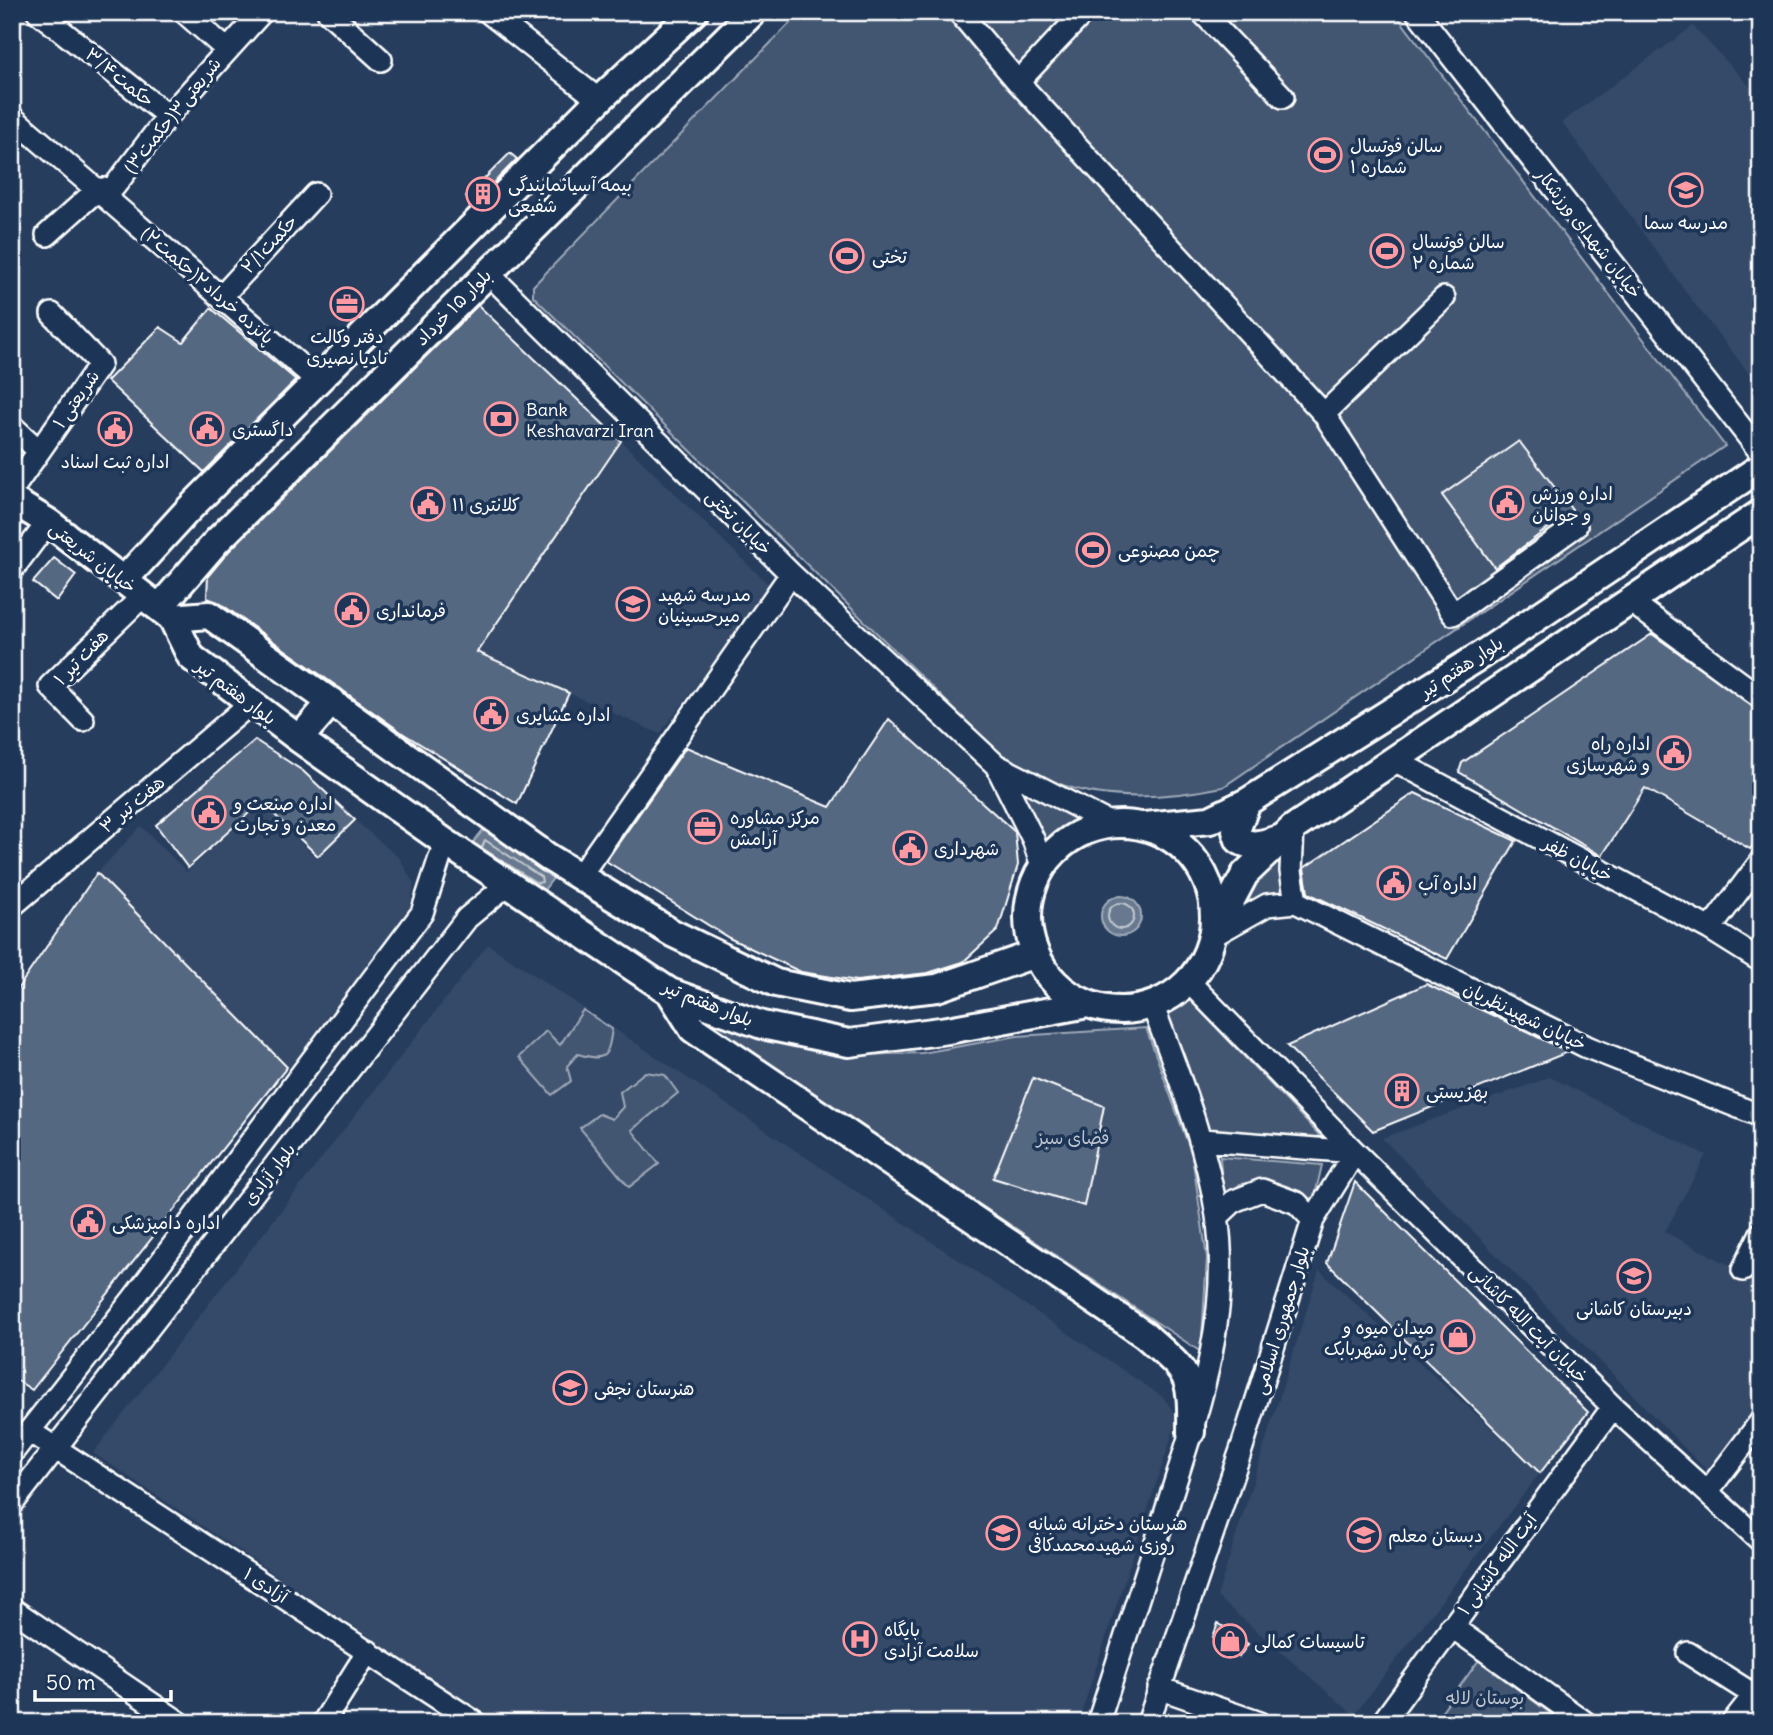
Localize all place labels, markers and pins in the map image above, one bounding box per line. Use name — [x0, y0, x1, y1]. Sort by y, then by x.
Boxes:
place label: سالن فوتسال شماره ۱ — [1350, 134, 1443, 178]
sports icon: سالن فوتسال شماره ۱ — [1306, 136, 1344, 174]
school or university icon: مدرسه سما — [1667, 171, 1705, 209]
place label: بیمه آسیانمایندگی شفیعی — [508, 173, 632, 217]
building icon: بیمه آسیانمایندگی شفیعی — [464, 175, 502, 213]
place label: مدرسه سما — [1644, 211, 1728, 234]
place label: سالن فوتسال شماره ۲ — [1412, 230, 1505, 274]
sports icon: سالن فوتسال شماره ۲ — [1368, 232, 1406, 270]
sports icon: تختی — [828, 237, 866, 275]
place label: تختی — [872, 245, 908, 268]
office icon: دفتر وکالت نادیا نصیری — [328, 285, 366, 323]
place label: دفتر وکالت نادیا نصیری — [306, 325, 388, 369]
place label: Bank Keshavarzi Iran — [526, 398, 654, 442]
bank icon: Bank Keshavarzi Iran — [482, 400, 520, 438]
public building icon: اداره ثبت اسناد — [96, 410, 134, 448]
public building icon: داگستری — [188, 410, 226, 448]
place label: داگستری — [232, 418, 293, 441]
place label: اداره ثبت اسناد — [61, 450, 169, 473]
place label: اداره ورزش و جوانان — [1532, 482, 1613, 526]
public building icon: اداره ورزش و جوانان — [1488, 484, 1526, 522]
public building icon: کلانتری ۱۱ — [409, 485, 447, 523]
place label: کلانتری ۱۱ — [452, 493, 520, 516]
sports icon: چمن مصنوعی — [1074, 531, 1112, 569]
place label: چمن مصنوعی — [1118, 539, 1220, 563]
place label: مدرسه شهید میرحسینیان — [658, 583, 751, 627]
school or university icon: مدرسه شهید میرحسینیان — [614, 585, 652, 623]
public building icon: فرمانداری — [333, 591, 371, 629]
place label: فرمانداری — [376, 599, 446, 622]
public building icon: اداره عشایری — [472, 695, 510, 733]
place label: اداره عشایری — [516, 703, 610, 726]
place label: اداره راه و شهرسازی — [1566, 732, 1650, 776]
public building icon: اداره راه و شهرسازی — [1655, 734, 1693, 772]
place label: اداره صنعت و معدن و تجارت — [232, 792, 336, 836]
public building icon: اداره صنعت و معدن و تجارت — [190, 794, 228, 832]
place label: مرکز مشاوره آرامش — [730, 806, 820, 850]
office icon: مرکز مشاوره آرامش — [686, 808, 724, 846]
public building icon: شهرداری — [891, 829, 929, 867]
place label: شهرداری — [934, 837, 999, 860]
public building icon: اداره آب — [1375, 864, 1413, 902]
place label: اداره آب — [1418, 872, 1477, 895]
building icon: بهزیستی — [1383, 1072, 1421, 1110]
place label: بهزیستی — [1426, 1080, 1488, 1103]
public building icon: اداره دامپزشکی — [69, 1203, 107, 1241]
place label: اداره دامپزشکی — [112, 1211, 220, 1235]
school or university icon: دبیرستان کاشانی — [1615, 1257, 1653, 1295]
place label: دبیرستان کاشانی — [1576, 1297, 1692, 1320]
place label: میدان میوه و تره بار شهربابک — [1324, 1316, 1435, 1360]
shop icon: میدان میوه و تره بار شهربابک — [1439, 1318, 1477, 1356]
school or university icon: هنرستان نجفی — [551, 1369, 589, 1407]
place label: هنرستان نجفی — [594, 1377, 694, 1400]
place label: هنرستان دخترانه شبانه روزی شهیدمحمدکافی — [1028, 1512, 1187, 1556]
school or university icon: هنرستان دخترانه شبانه روزی شهیدمحمدکافی — [984, 1514, 1022, 1552]
school or university icon: دبستان معلم — [1345, 1516, 1383, 1554]
place label: دبستان معلم — [1388, 1524, 1483, 1550]
place label: پایگاه سلامت آزادی — [884, 1618, 979, 1662]
hospital icon: پایگاه سلامت آزادی — [841, 1620, 879, 1658]
shop icon: تاسیسات کمالی — [1211, 1622, 1249, 1660]
place label: تاسیسات کمالی — [1254, 1630, 1365, 1653]

